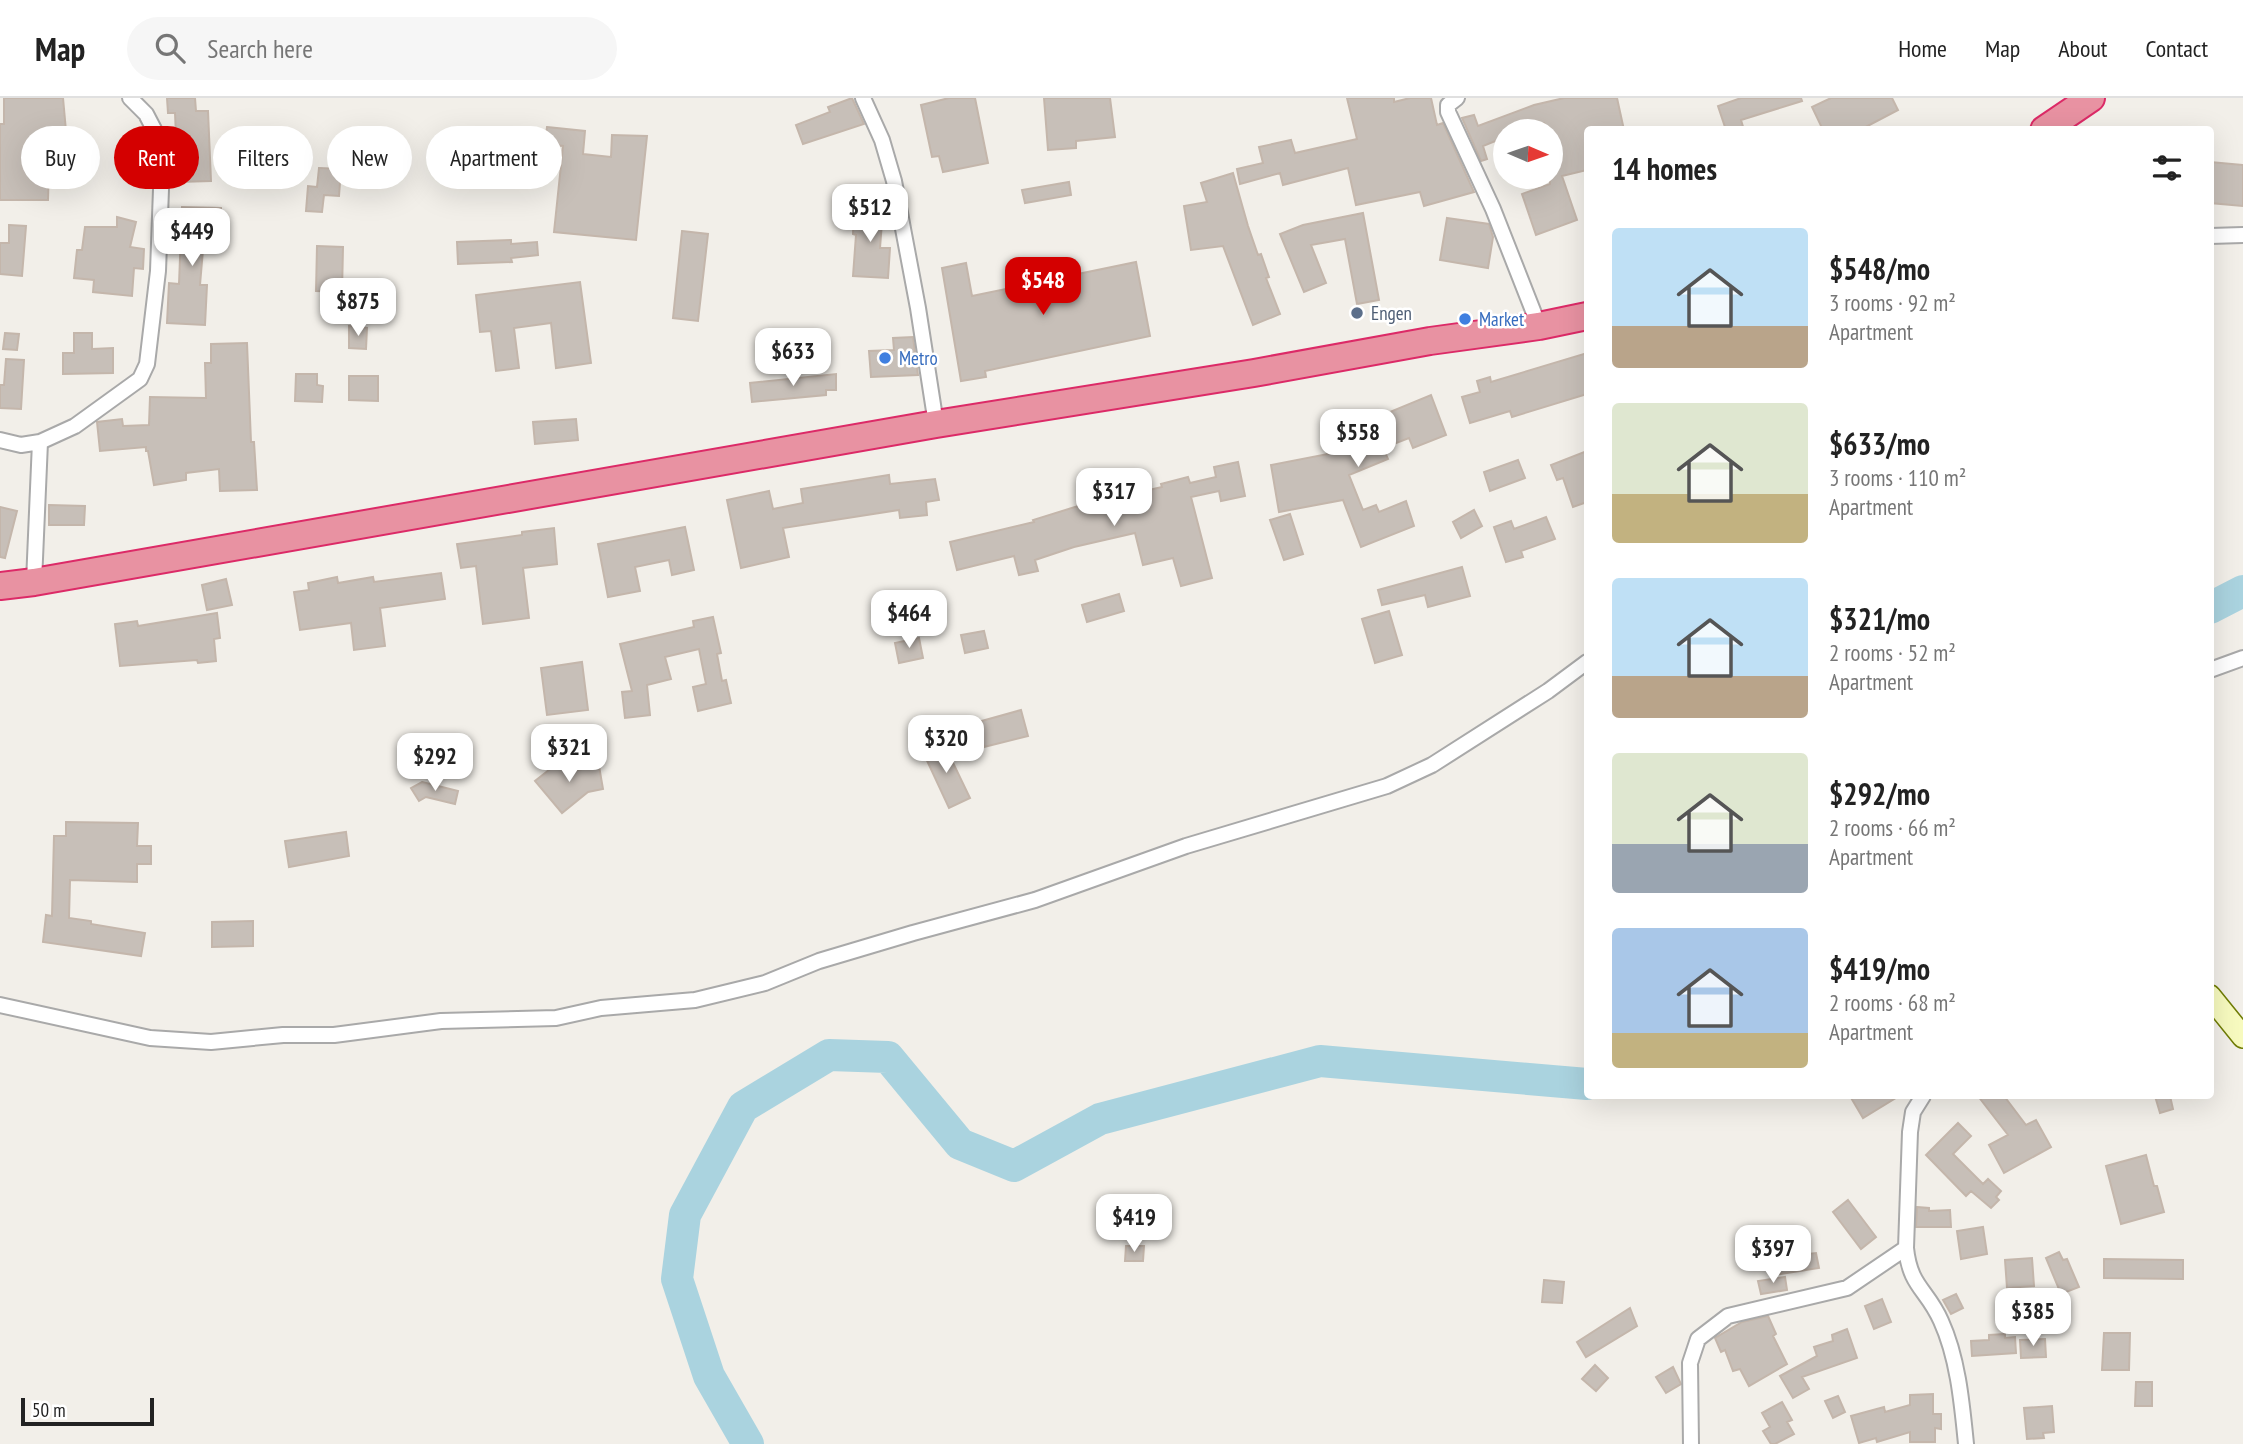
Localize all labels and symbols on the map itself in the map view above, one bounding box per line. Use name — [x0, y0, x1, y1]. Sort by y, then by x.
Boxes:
north arrow — [1493, 119, 1563, 189]
pin: $512 — [829, 184, 911, 244]
pin: $449 — [151, 208, 233, 268]
pin: $548 — [1002, 258, 1084, 317]
pin: $875 — [317, 278, 399, 338]
place label: Engen — [1371, 301, 1412, 325]
marker: Engen — [1349, 305, 1365, 321]
place label: Market — [1479, 307, 1525, 331]
marker: Market — [1457, 311, 1473, 327]
pin: $633 — [752, 328, 834, 388]
place label: Metro — [899, 346, 938, 370]
marker: Metro — [877, 350, 893, 366]
pin: $558 — [1317, 410, 1399, 469]
pin: $317 — [1073, 468, 1155, 528]
pin: $464 — [868, 590, 950, 650]
pin: $320 — [905, 716, 987, 775]
pin: $321 — [528, 724, 610, 784]
pin: $292 — [394, 734, 476, 793]
pin: $419 — [1093, 1194, 1175, 1254]
pin: $397 — [1732, 1226, 1814, 1285]
pin: $385 — [1992, 1288, 2074, 1348]
scale bar — [21, 1395, 154, 1427]

